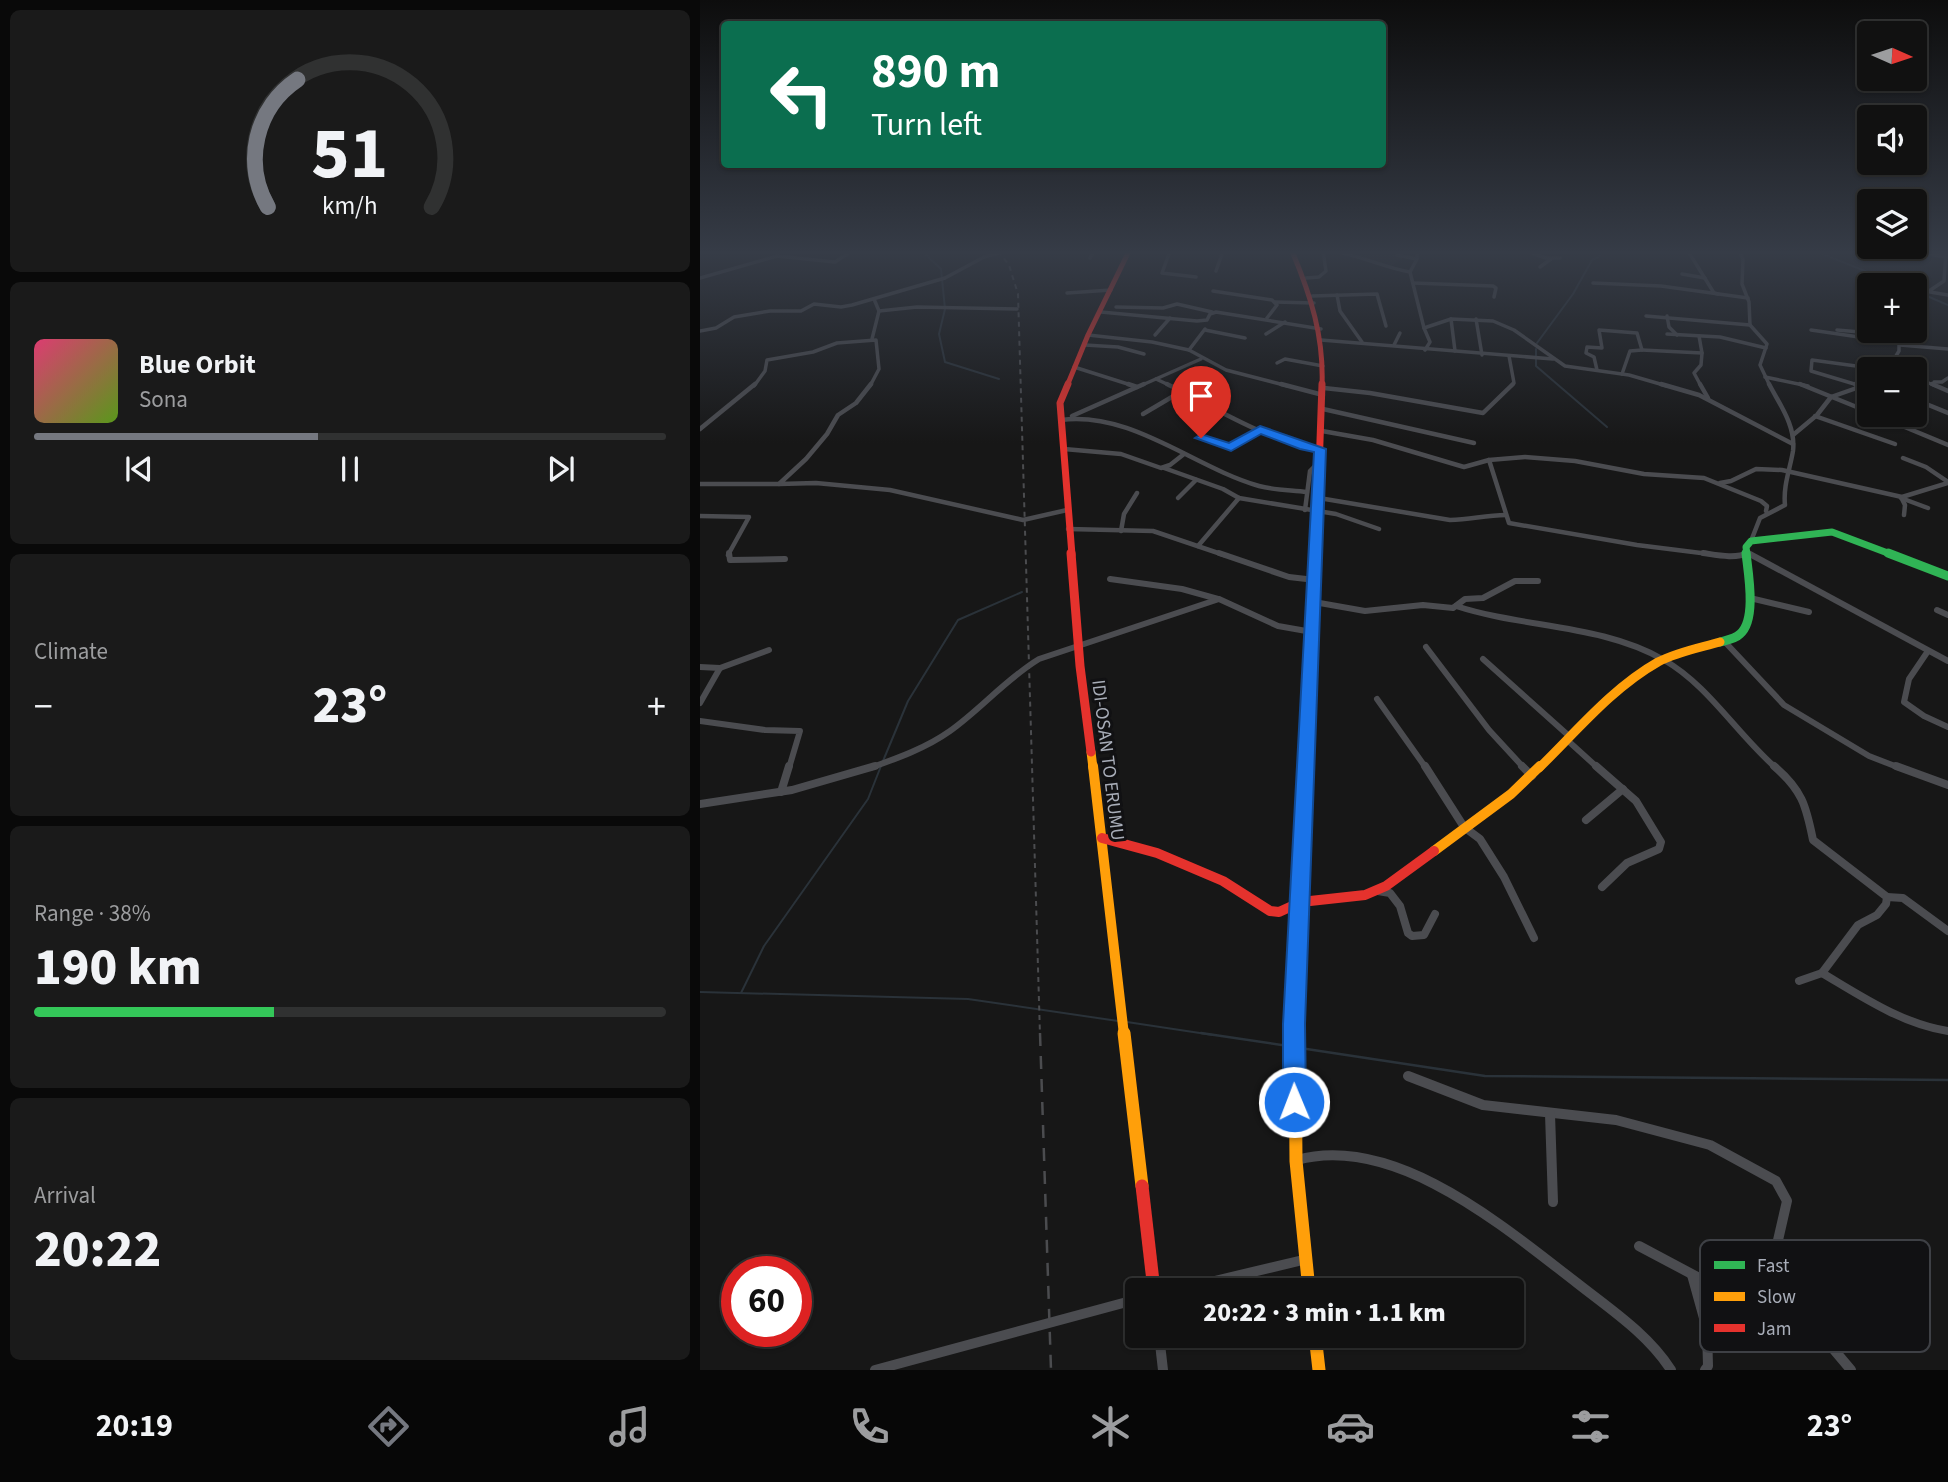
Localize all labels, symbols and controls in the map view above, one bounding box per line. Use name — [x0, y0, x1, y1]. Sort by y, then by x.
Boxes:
north arrow — [1857, 21, 1927, 91]
map controls — [1857, 21, 1927, 427]
text: 890 m — [871, 37, 1000, 107]
icon: left — [756, 49, 847, 140]
text: 51 — [312, 102, 388, 206]
text: Turn left — [871, 102, 982, 148]
button: sound — [1857, 105, 1927, 175]
text: km/h — [322, 188, 378, 224]
button: layers — [1857, 189, 1927, 259]
button: + — [1857, 273, 1927, 343]
text: Blue Orbit — [139, 346, 256, 383]
button: − — [1857, 357, 1927, 427]
pin — [1171, 366, 1231, 438]
icon: arrive — [1182, 377, 1220, 415]
text: Sona — [139, 383, 188, 416]
icon: previous — [120, 450, 158, 488]
icon: pause — [331, 450, 369, 488]
icon: next — [542, 450, 580, 488]
text: Climate — [34, 635, 108, 668]
text: 23° — [313, 669, 387, 743]
street label: IDI-OSAN TO ERUMU — [1084, 678, 1131, 842]
text: − — [34, 680, 53, 734]
text: + — [647, 680, 666, 734]
text: Range · 38% — [34, 897, 151, 930]
text: 190 km — [34, 931, 202, 1005]
position arrow — [1257, 1065, 1331, 1139]
text: Arrival — [34, 1179, 96, 1212]
text: 20:22 — [34, 1213, 161, 1287]
legend — [1700, 1240, 1930, 1352]
text: Fast — [1757, 1253, 1790, 1280]
speed limit sign: 60 — [721, 1256, 812, 1347]
text: Slow — [1757, 1284, 1796, 1311]
text: 20:22 · 3 min · 1.1 km — [1203, 1294, 1446, 1331]
text: Jam — [1757, 1316, 1791, 1343]
icon: directions — [364, 1402, 413, 1451]
icon: music — [605, 1402, 654, 1451]
icon: phone — [845, 1402, 894, 1451]
icon: climate — [1086, 1402, 1135, 1451]
icon: car — [1326, 1402, 1375, 1451]
icon: filters — [1566, 1402, 1615, 1451]
text: 20:19 — [96, 1403, 173, 1449]
text: 23° — [1807, 1403, 1852, 1449]

